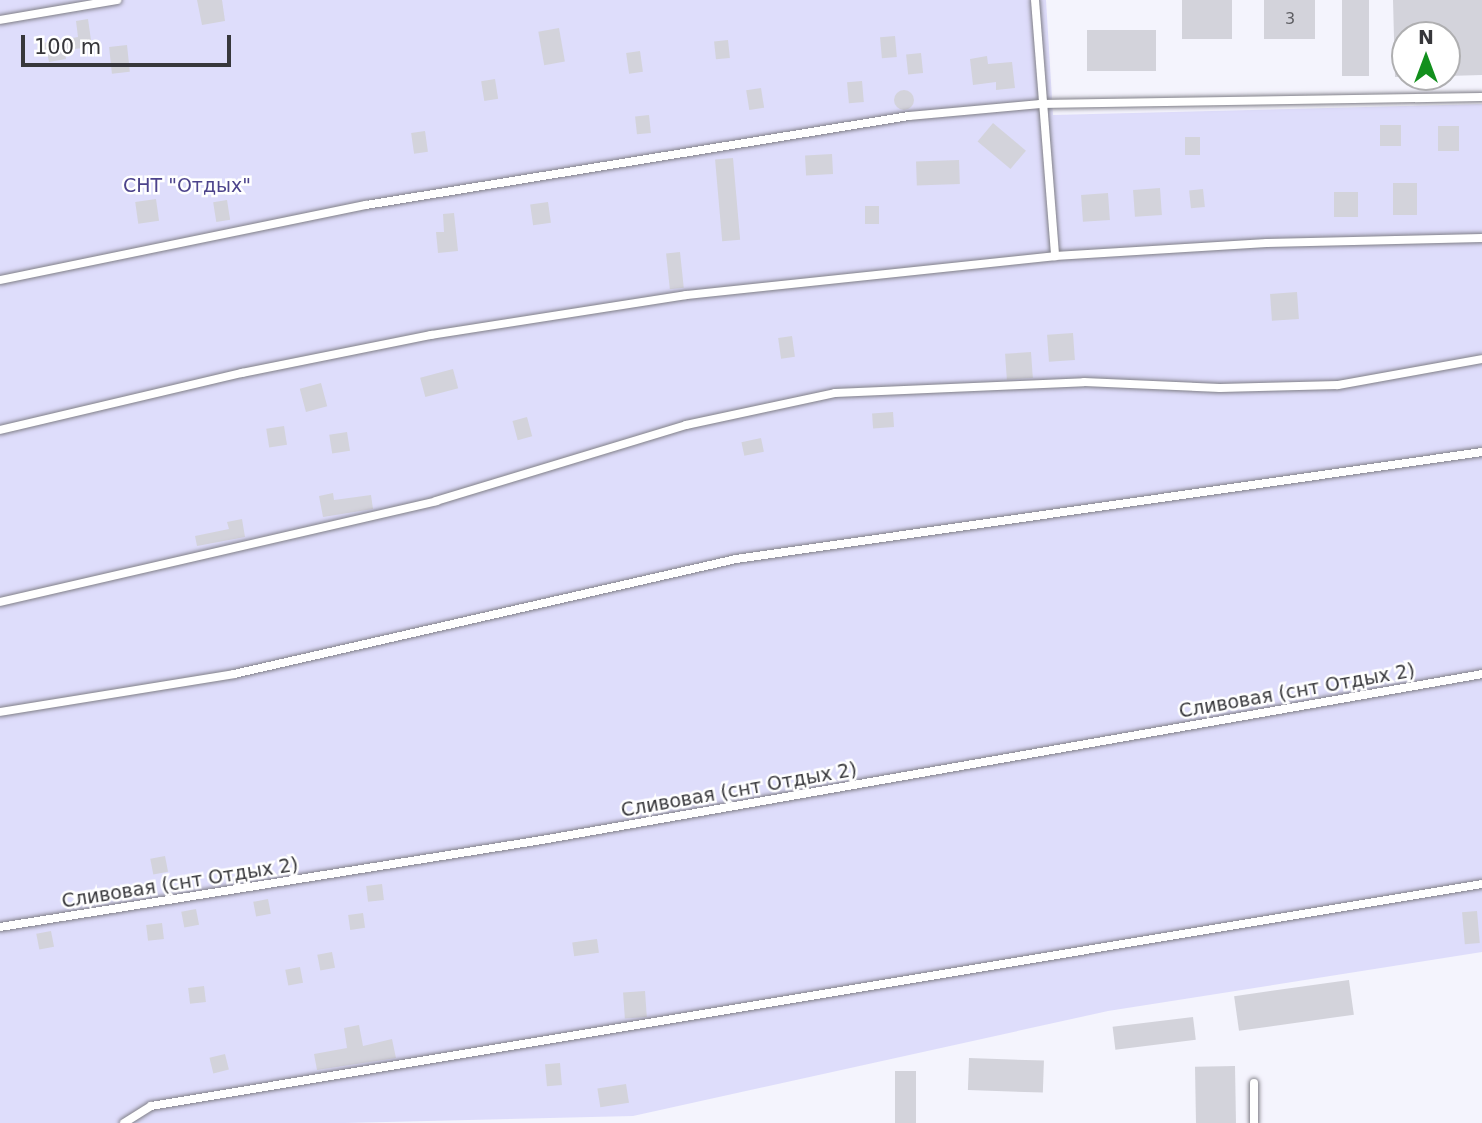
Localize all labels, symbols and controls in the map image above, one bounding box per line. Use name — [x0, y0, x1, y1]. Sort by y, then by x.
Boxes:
house number: 3 — [1285, 9, 1295, 29]
scale bar — [24, 21, 234, 65]
north arrow — [1391, 21, 1461, 91]
text: N — [1418, 26, 1434, 48]
text: 100 m — [34, 35, 101, 59]
park label: СНТ "Отдых" — [123, 175, 251, 197]
street label: Сливовая (снт Отдых 2) — [1177, 659, 1417, 723]
street label: Сливовая (снт Отдых 2) — [619, 758, 859, 822]
street label: Сливовая (снт Отдых 2) — [60, 853, 300, 913]

